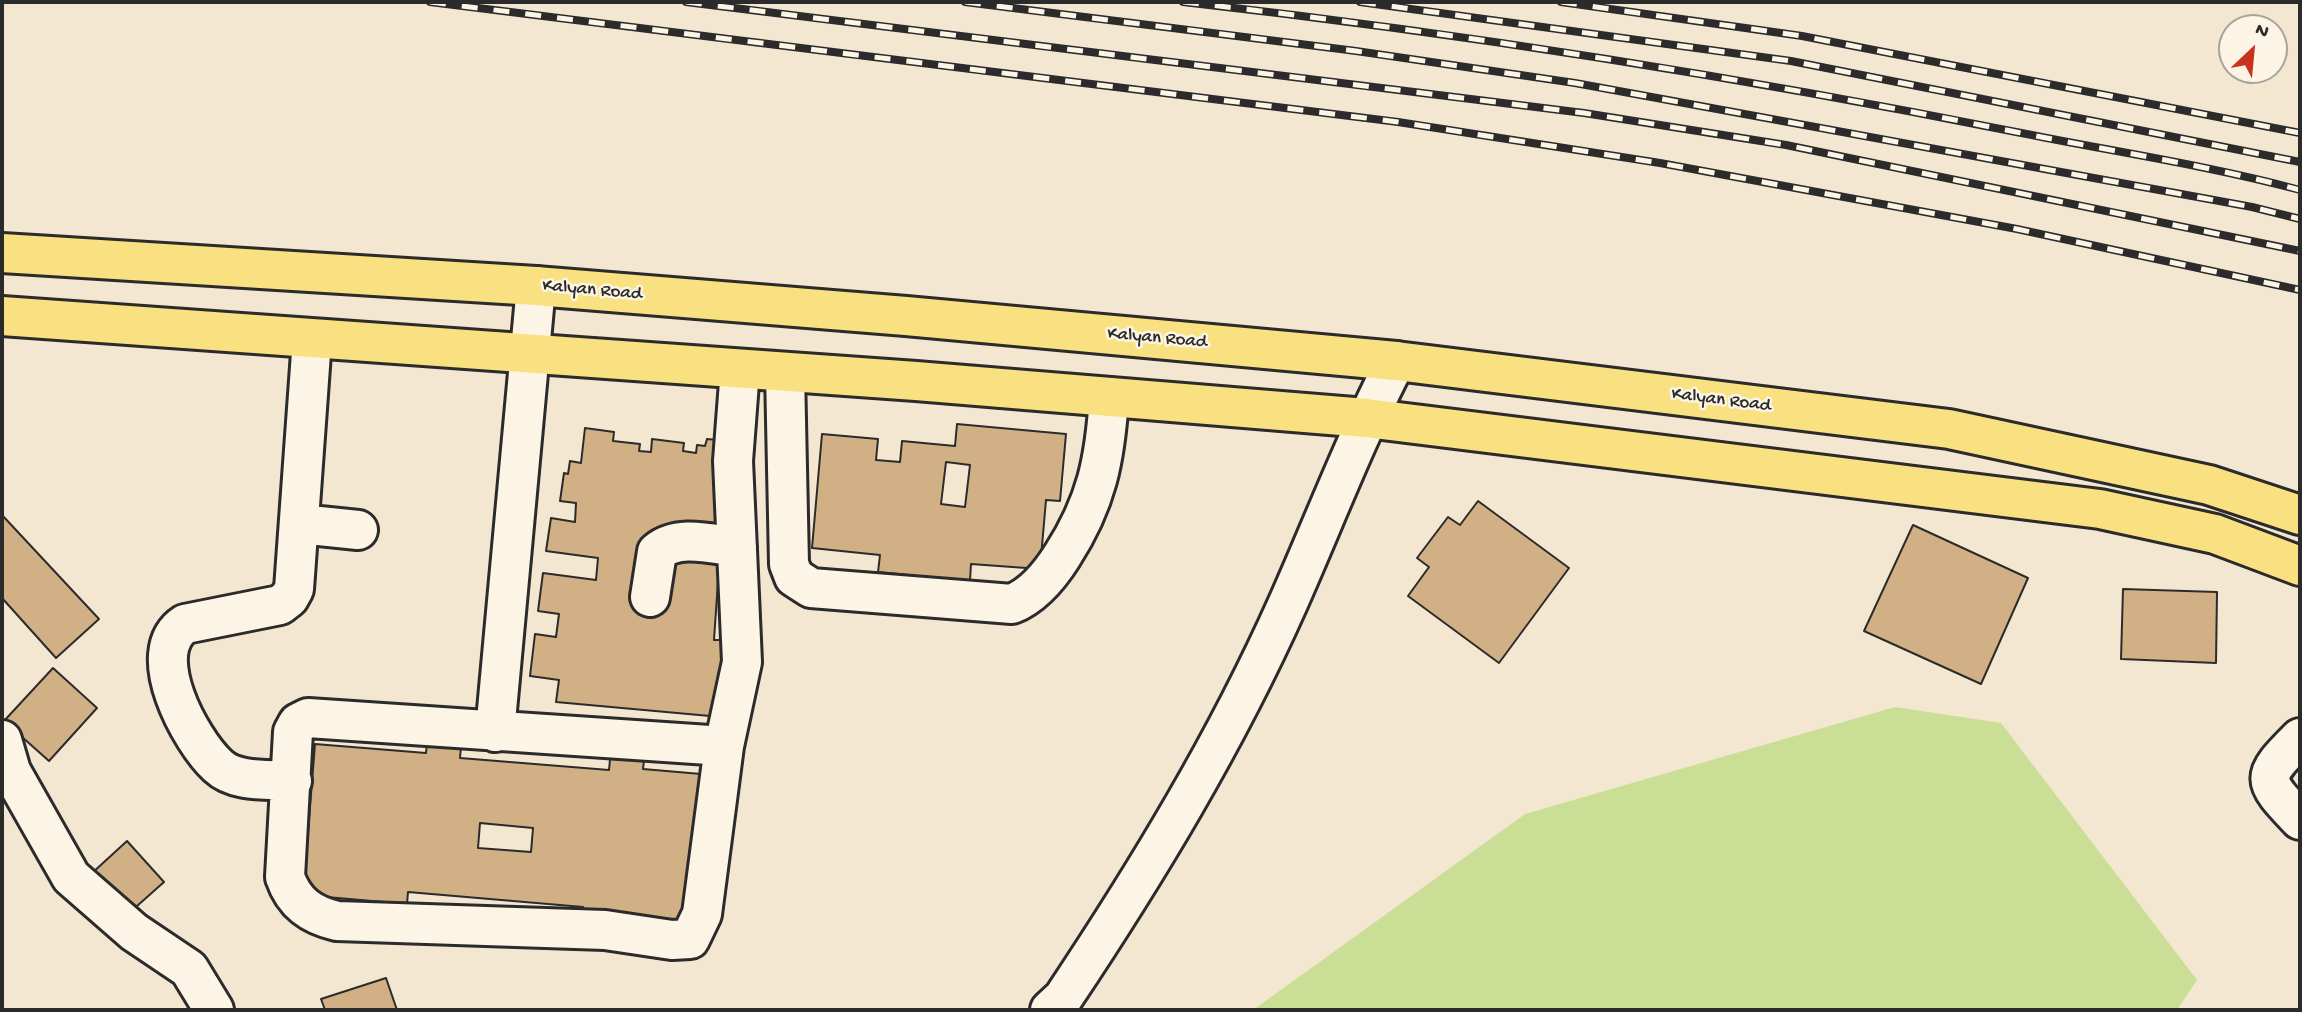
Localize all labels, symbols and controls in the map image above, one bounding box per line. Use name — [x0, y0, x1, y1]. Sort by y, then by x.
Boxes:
north arrow — [2218, 14, 2288, 84]
text: N — [2251, 18, 2272, 45]
street label: Kalyan Road — [541, 275, 643, 307]
street label: Kalyan Road — [1106, 323, 1208, 355]
street label: Kalyan Road — [1670, 384, 1772, 418]

